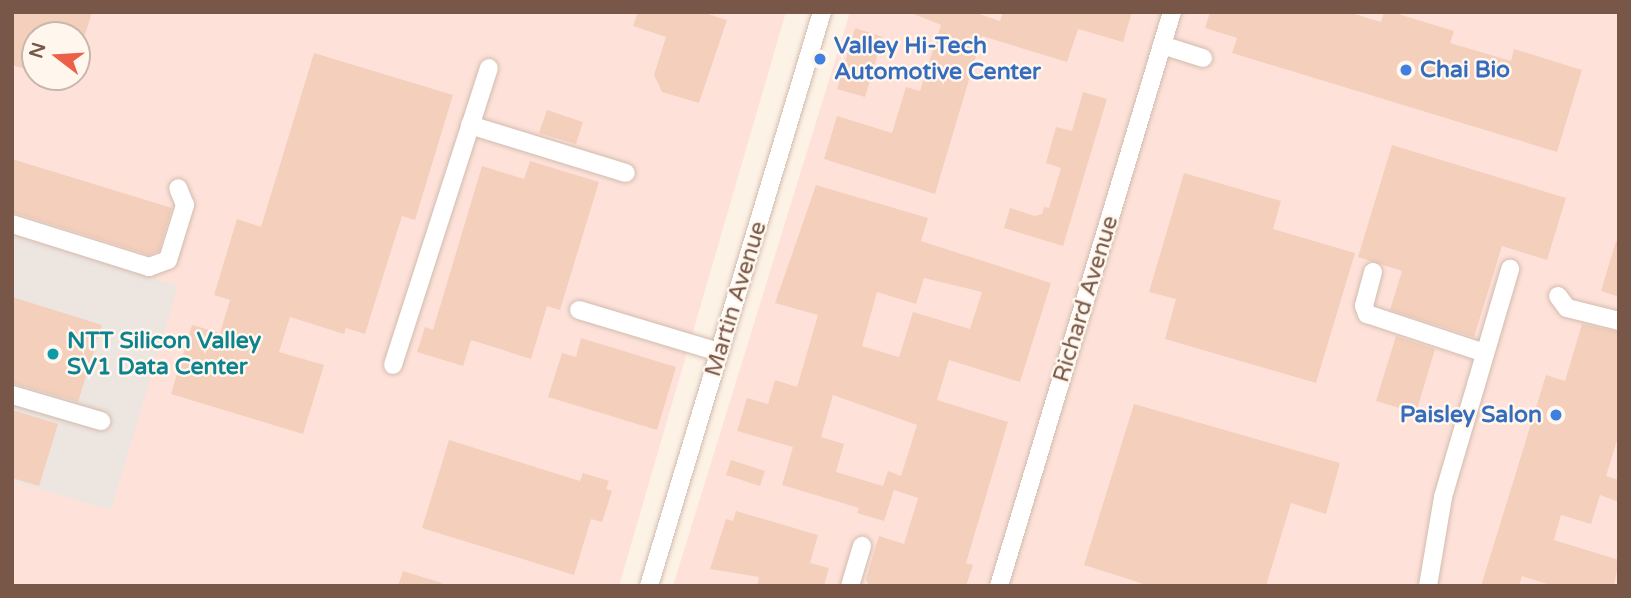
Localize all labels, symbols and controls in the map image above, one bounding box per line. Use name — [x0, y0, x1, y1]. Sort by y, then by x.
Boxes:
north arrow — [21, 21, 91, 91]
place label: Valley Hi-Tech Automotive Center — [834, 32, 1041, 86]
text: N — [25, 40, 51, 61]
marker: Valley Hi-Tech Automotive Center — [812, 51, 828, 67]
place label: Chai Bio — [1420, 56, 1510, 84]
marker: Chai Bio — [1398, 62, 1414, 78]
street label: Richard Avenue — [1048, 212, 1124, 386]
street label: Martin Avenue — [699, 218, 773, 380]
place label: NTT Silicon Valley SV1 Data Center — [67, 327, 261, 381]
marker: NTT Silicon Valley SV1 Data Center — [45, 346, 61, 362]
place label: Paisley Salon — [1400, 401, 1542, 429]
marker: Paisley Salon — [1548, 407, 1564, 423]

